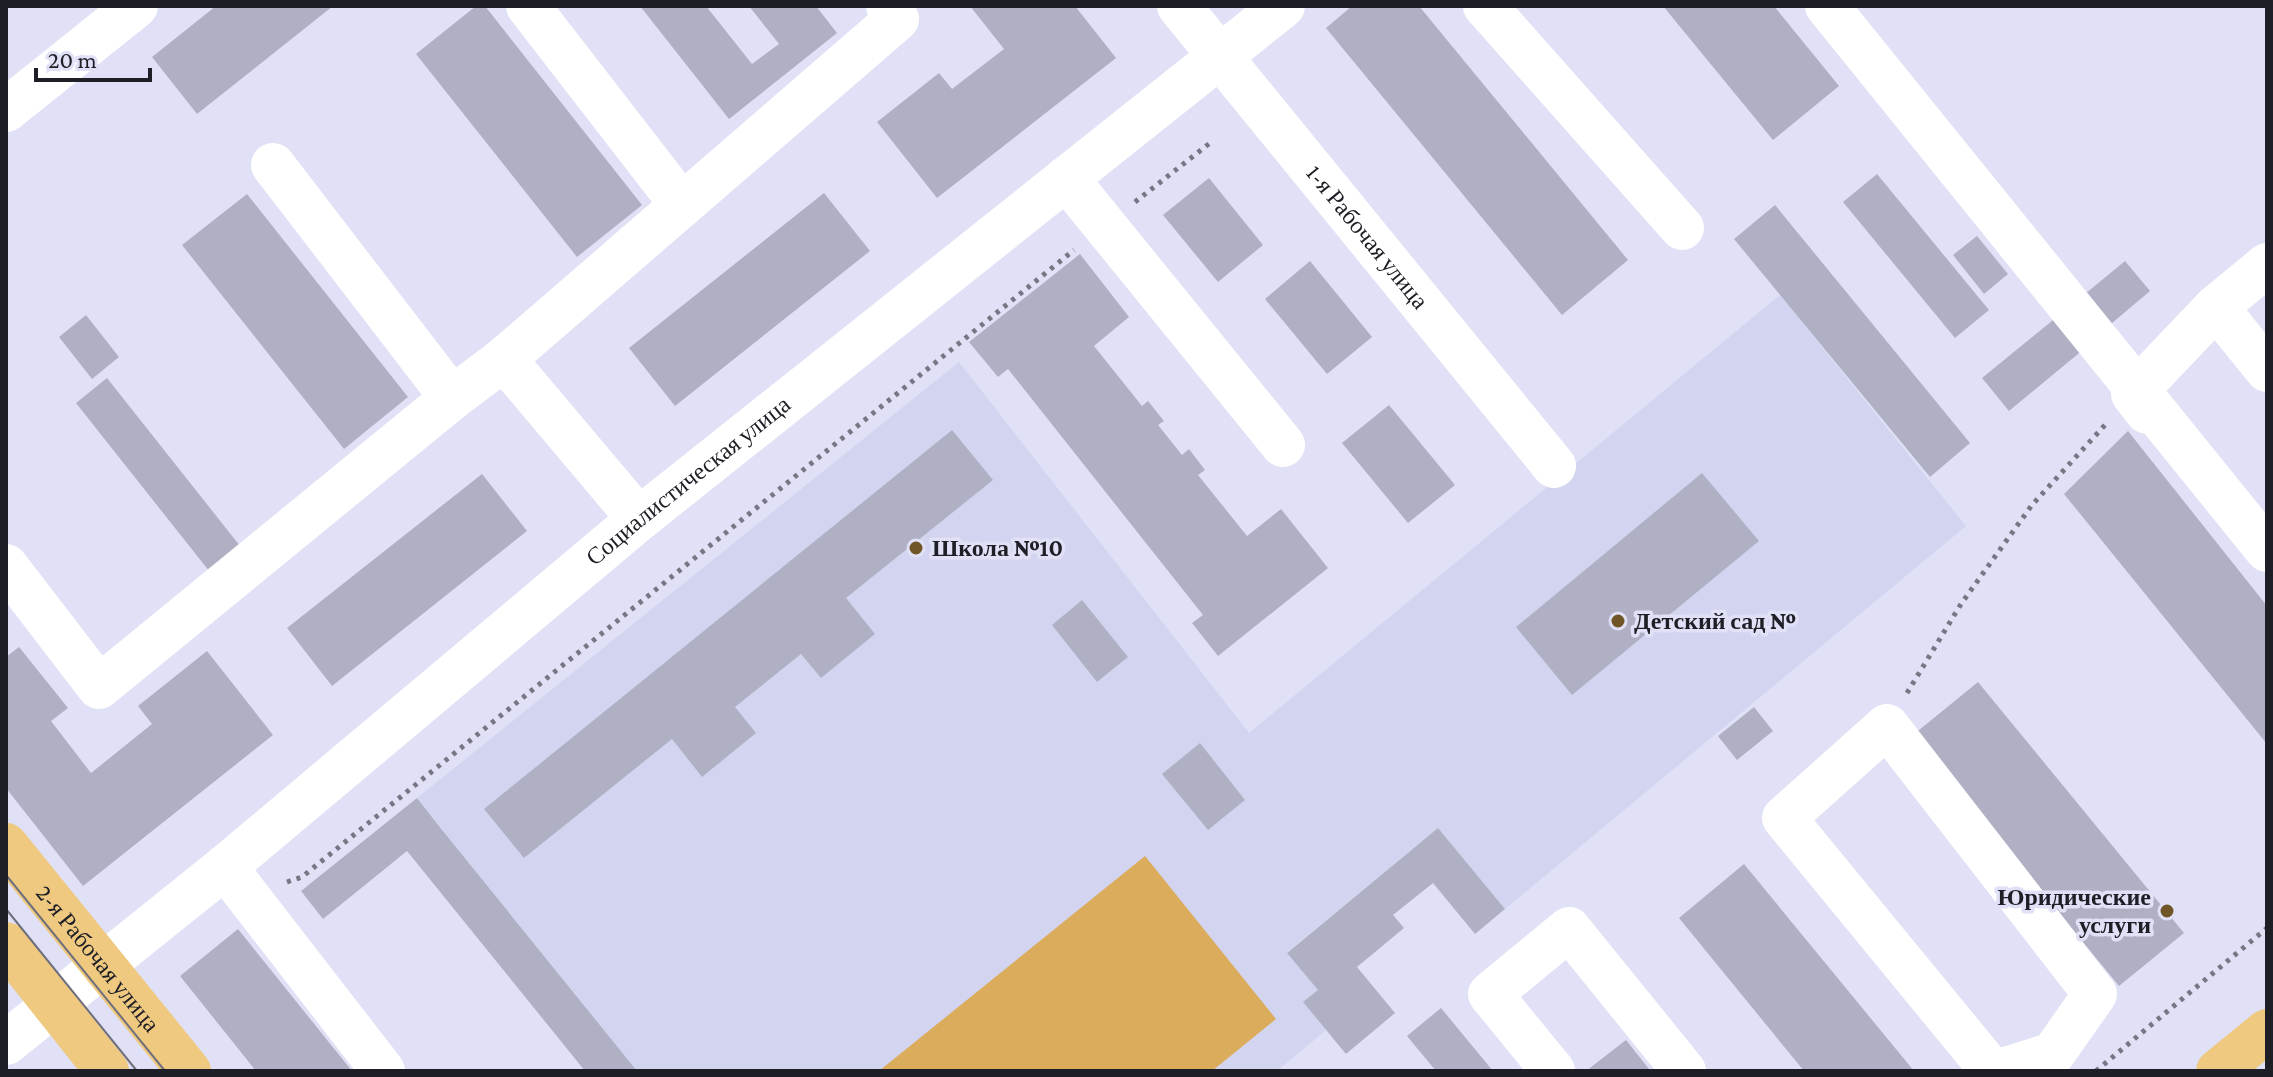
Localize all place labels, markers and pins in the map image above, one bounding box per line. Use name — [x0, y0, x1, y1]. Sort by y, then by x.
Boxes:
place label: Школа №10 — [932, 534, 1063, 561]
marker: Школа №10 — [907, 539, 925, 557]
place label: Детский сад № — [1634, 607, 1796, 634]
marker: Детский сад № — [1609, 612, 1627, 630]
place label: Юридические услуги — [1997, 883, 2151, 938]
marker: Юридические услуги — [2158, 902, 2176, 920]

